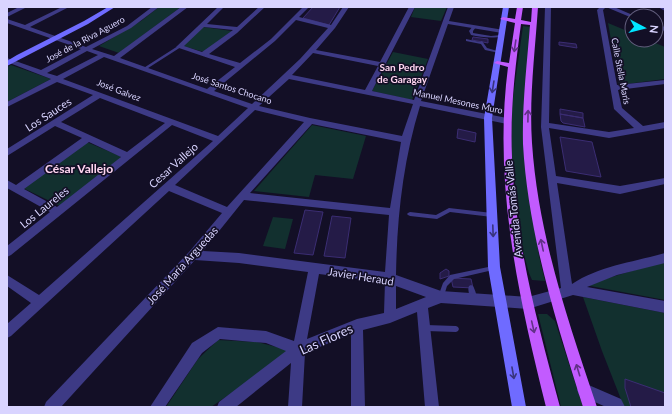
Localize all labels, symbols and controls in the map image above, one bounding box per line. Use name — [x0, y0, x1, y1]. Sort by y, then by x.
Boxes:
north arrow — [624, 8, 664, 48]
street label: José de la Riva Aguero — [43, 13, 127, 65]
text: N — [647, 24, 661, 34]
street label: Calle Stella Maris — [609, 37, 633, 105]
one-way arrow — [511, 39, 519, 52]
district label: San Pedro de Garagay — [377, 61, 428, 85]
street label: José Santos Chocano — [191, 70, 273, 106]
street label: José Galvez — [95, 77, 143, 103]
one-way arrow — [489, 80, 497, 93]
street label: Manuel Mesones Muro — [412, 86, 504, 116]
street label: Los Sauces — [23, 94, 74, 134]
one-way arrow — [524, 110, 532, 123]
street label: Cesar Vallejo — [146, 140, 200, 190]
street label: Avenida Tomás Valle — [501, 160, 525, 258]
district label: César Vallejo — [45, 161, 113, 176]
street label: Los Laureles — [17, 183, 71, 231]
street label: José María Arguedas — [144, 224, 220, 306]
one-way arrow — [489, 224, 497, 237]
one-way arrow — [538, 239, 546, 252]
street label: Javier Heraud — [327, 264, 395, 288]
street label: Las Flores — [297, 320, 355, 358]
one-way arrow — [530, 320, 538, 333]
one-way arrow — [574, 363, 581, 376]
one-way arrow — [509, 366, 517, 379]

